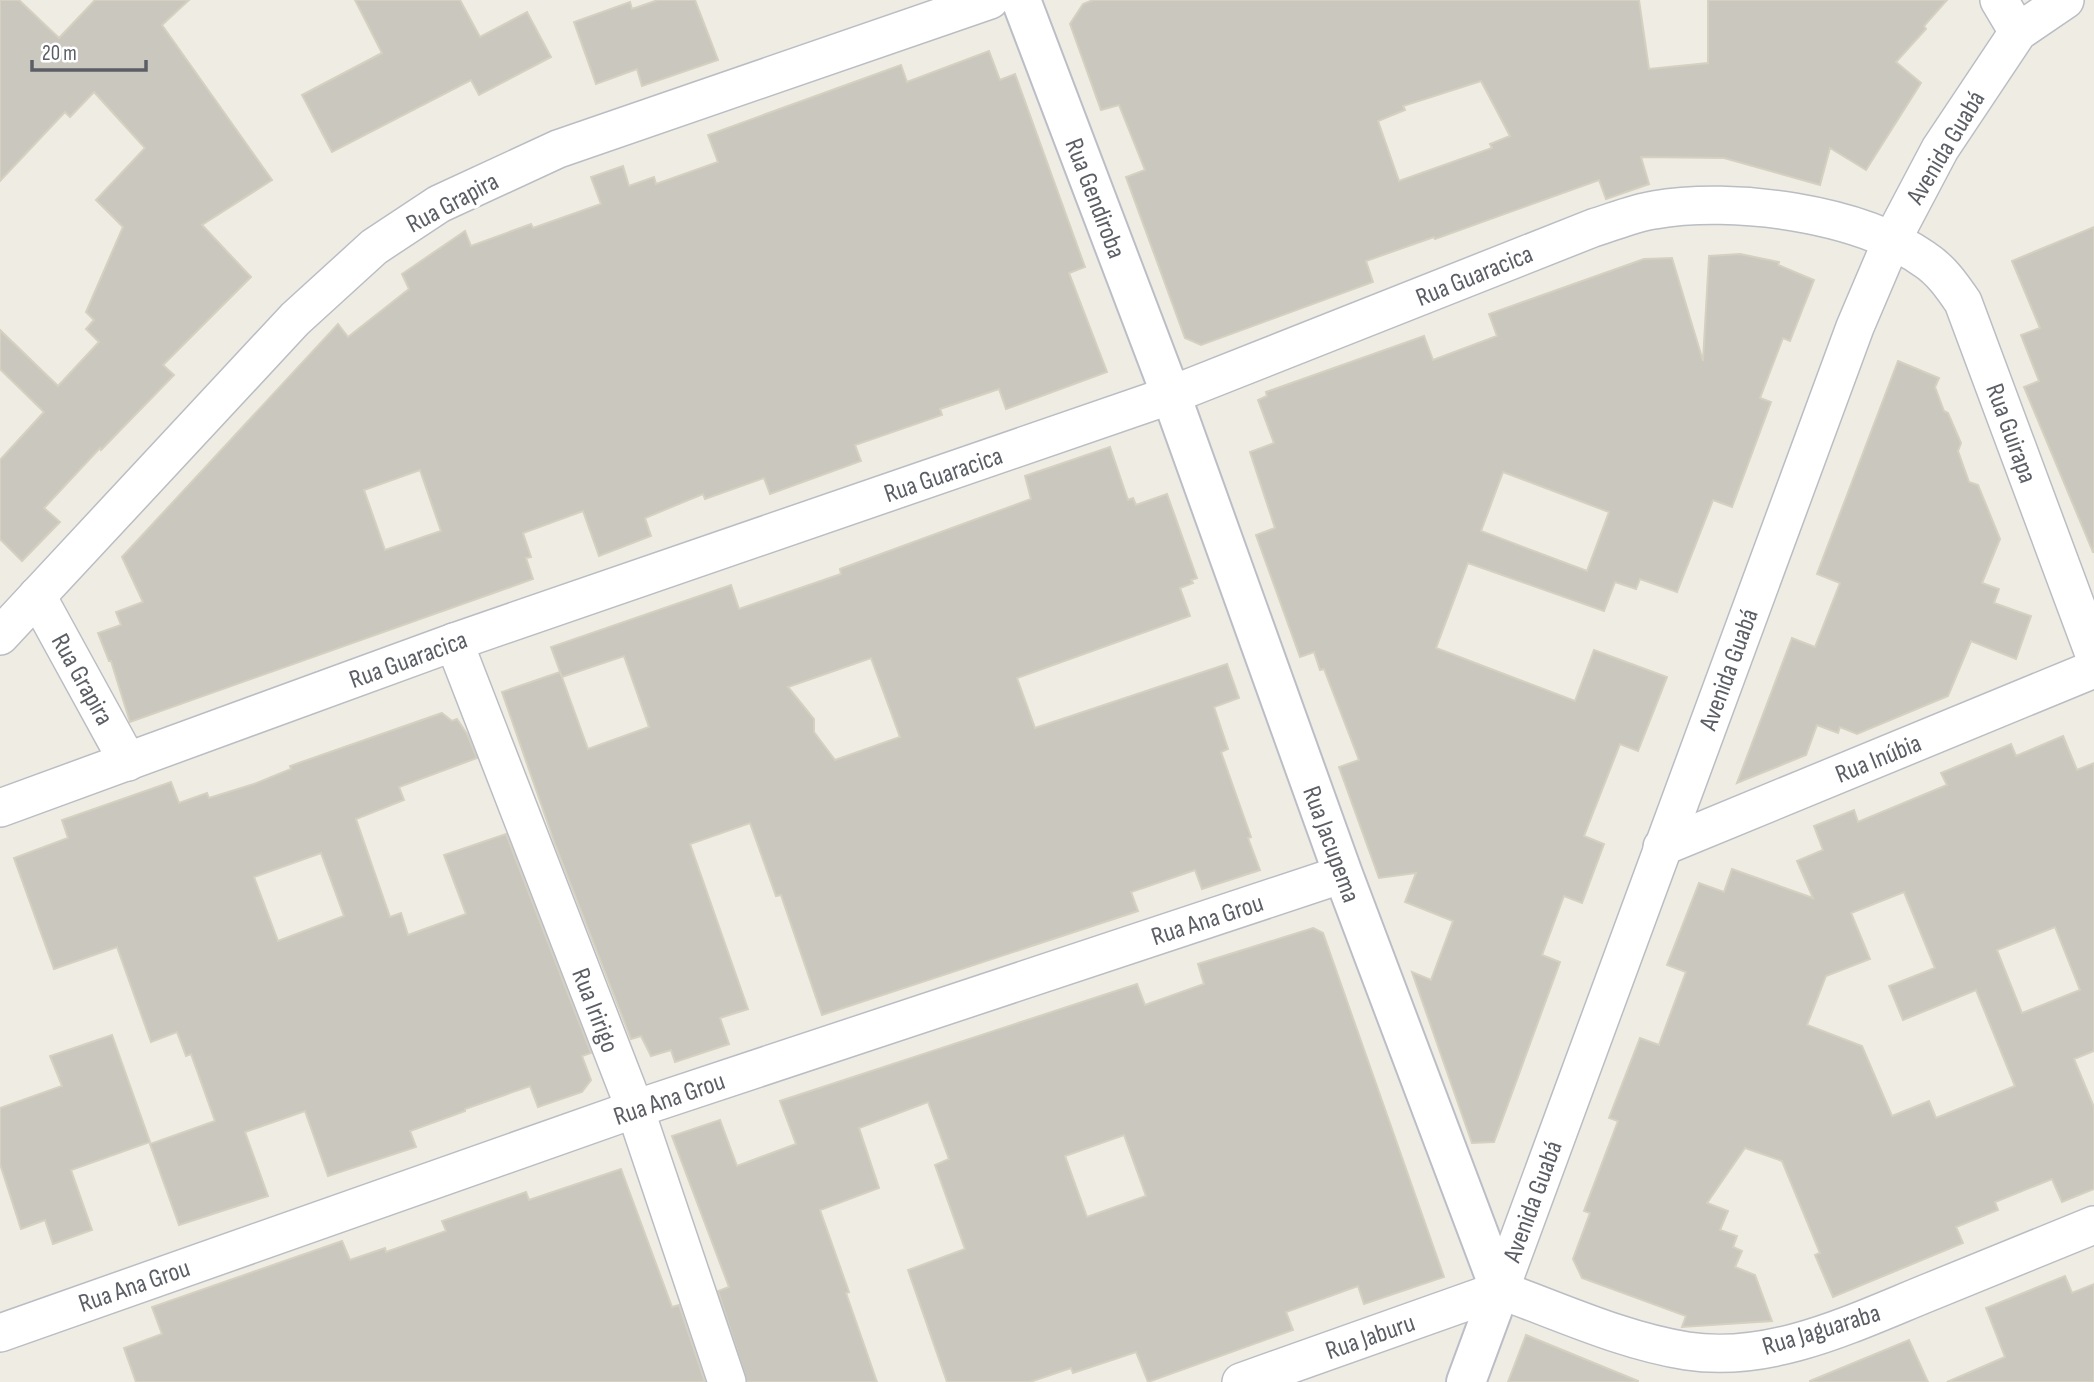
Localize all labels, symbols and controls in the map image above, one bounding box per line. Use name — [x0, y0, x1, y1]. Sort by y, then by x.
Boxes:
scale bar — [32, 28, 145, 72]
text: 20 m — [42, 41, 77, 66]
street label: Avenida Guabá — [1900, 85, 1992, 211]
street label: Rua Gendiroba — [1058, 134, 1132, 263]
street label: Rua Grapira — [401, 166, 504, 240]
street label: Rua Guaracica — [1412, 239, 1538, 314]
street label: Rua Guirapa — [1978, 380, 2043, 487]
street label: Rua Guaracica — [880, 441, 1007, 510]
street label: Avenida Guabá — [1693, 605, 1766, 735]
street label: Rua Guaracica — [345, 625, 472, 696]
street label: Rua Grapira — [44, 629, 119, 731]
street label: Rua Inúbia — [1831, 728, 1926, 791]
street label: Rua Jacupema — [1295, 782, 1366, 907]
street label: Rua Ana Grou — [1148, 888, 1267, 953]
street label: Rua Iririgo — [564, 964, 625, 1057]
street label: Rua Ana Grou — [610, 1066, 729, 1133]
street label: Avenida Guabá — [1497, 1137, 1570, 1267]
street label: Rua Ana Grou — [75, 1253, 194, 1320]
street label: Rua Jaguaraba — [1759, 1298, 1884, 1363]
street label: Rua Jaburu — [1322, 1308, 1419, 1367]

